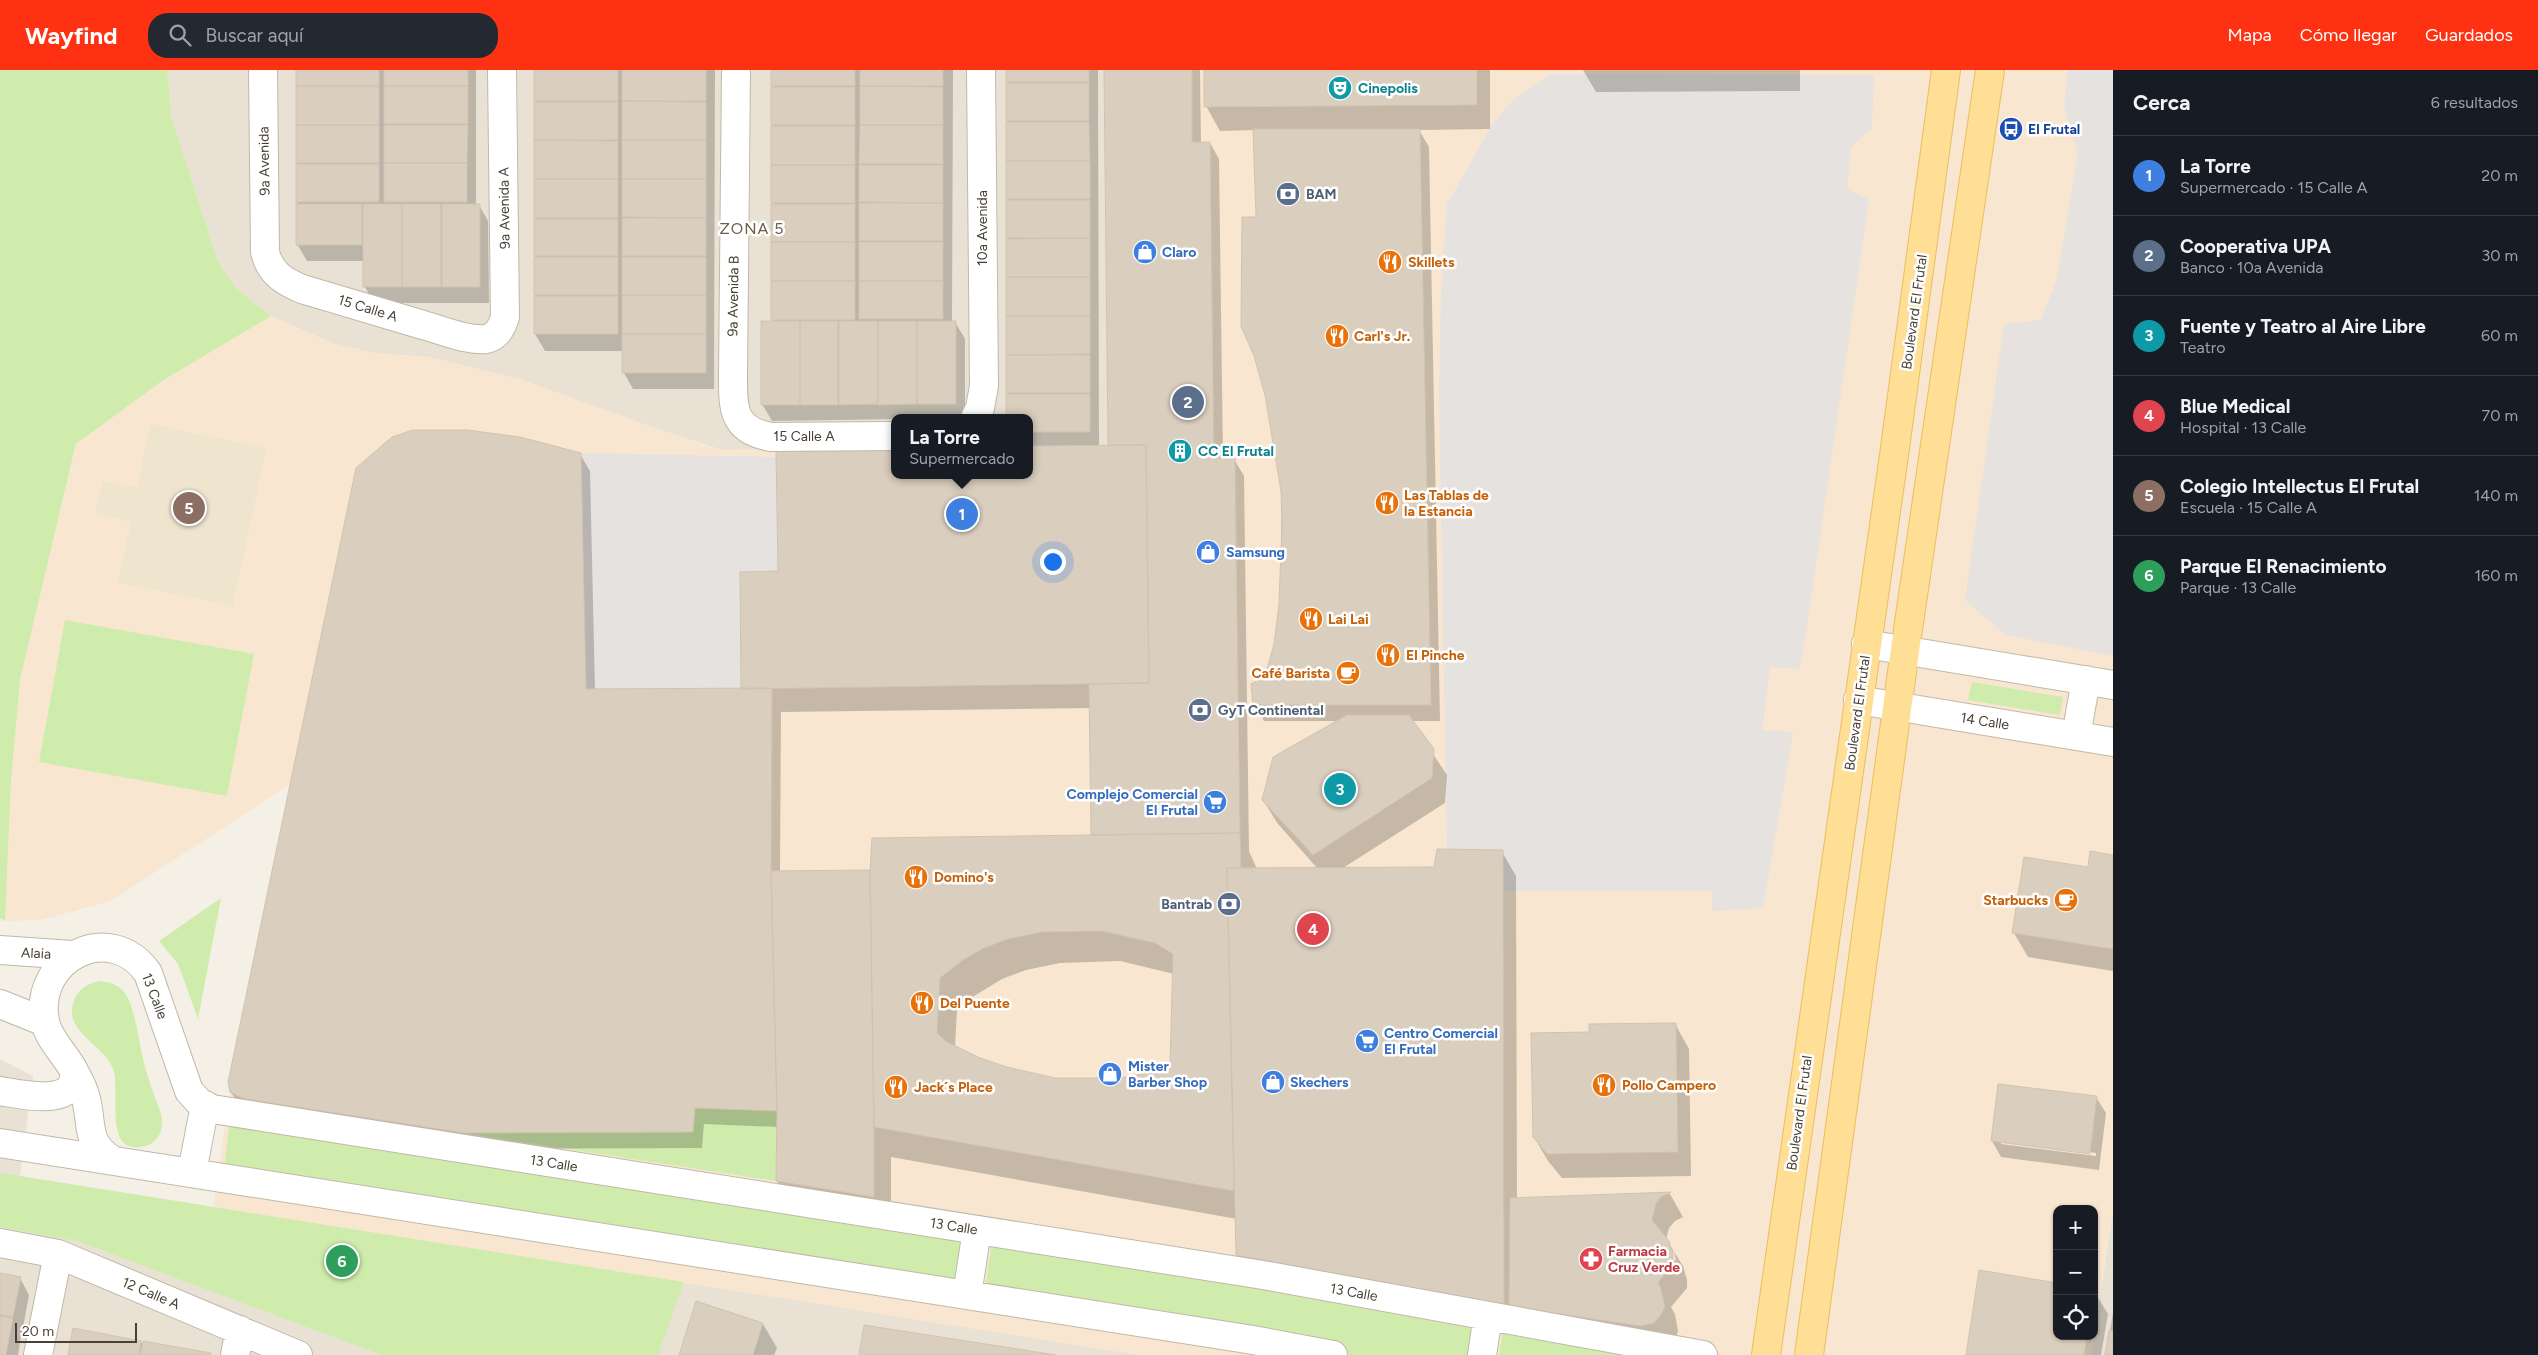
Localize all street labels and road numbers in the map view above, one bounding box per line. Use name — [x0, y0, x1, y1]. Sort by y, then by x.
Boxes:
street label: 9a Avenida — [255, 126, 274, 196]
street label: 9a Avenida A — [495, 166, 514, 249]
street label: 10a Avenida — [974, 190, 991, 266]
street label: Boulevard El Frutal — [1898, 253, 1931, 371]
street label: 9a Avenida B — [724, 255, 743, 337]
street label: 15 Calle A — [336, 291, 400, 326]
street label: 15 Calle A — [773, 428, 835, 445]
street label: Boulevard El Frutal — [1841, 654, 1874, 772]
street label: 14 Calle — [1959, 709, 2011, 734]
street label: Alaia — [21, 944, 51, 963]
street label: 13 Calle — [138, 971, 171, 1022]
street label: Boulevard El Frutal — [1783, 1054, 1816, 1172]
street label: 13 Calle — [529, 1151, 579, 1176]
street label: 13 Calle — [929, 1214, 979, 1239]
street label: 12 Calle A — [119, 1274, 183, 1313]
street label: 13 Calle — [1329, 1280, 1379, 1305]

